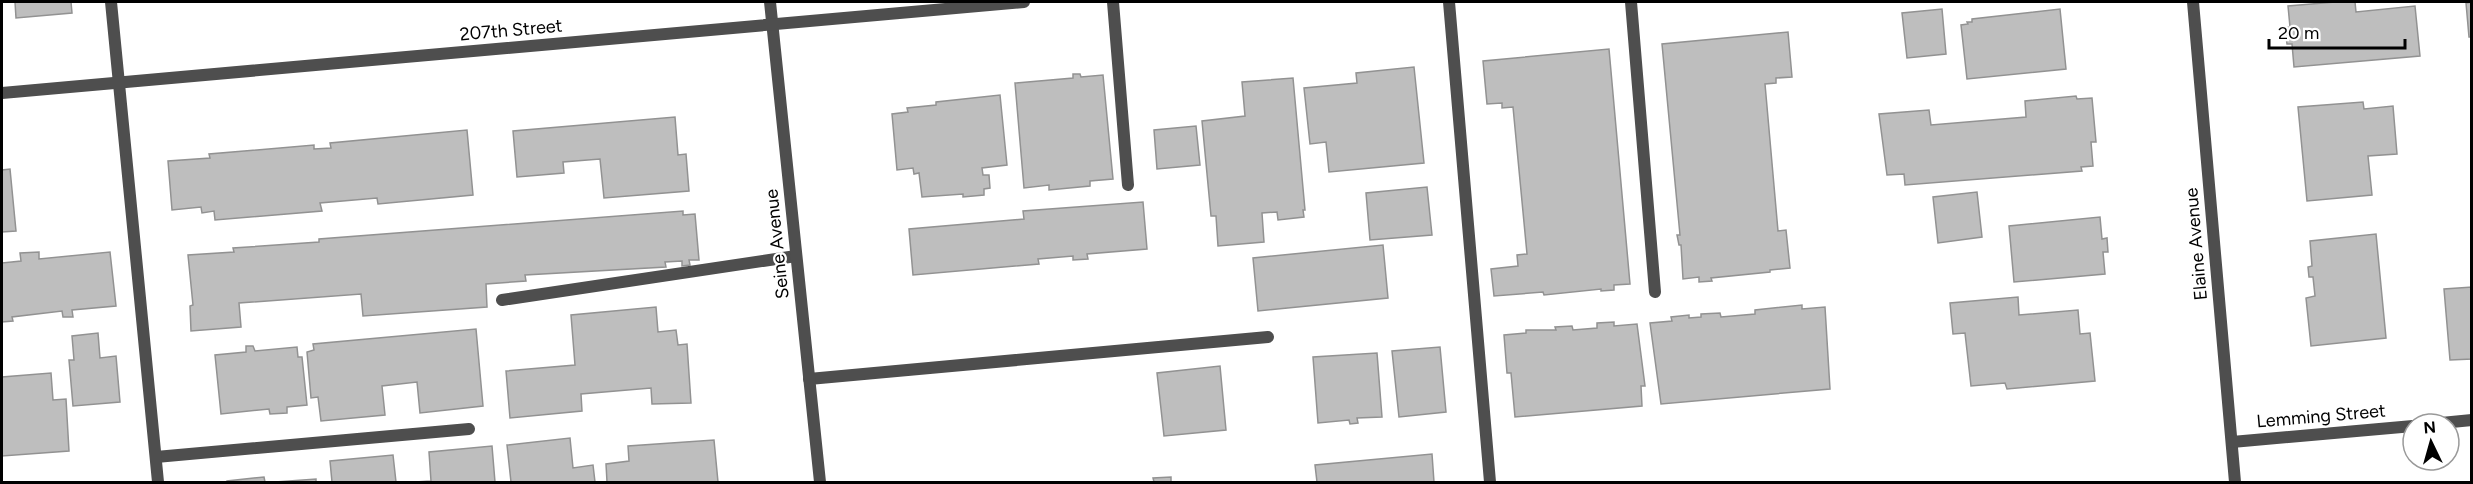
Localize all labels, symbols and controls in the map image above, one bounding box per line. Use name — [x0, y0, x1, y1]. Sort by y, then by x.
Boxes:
scale bar — [2269, 12, 2406, 50]
street label: 207th Street — [459, 15, 563, 45]
text: 20 m — [2278, 22, 2319, 44]
street label: Elaine Avenue — [2180, 187, 2212, 301]
street label: Seine Avenue — [760, 188, 794, 300]
street label: Lemming Street — [2256, 399, 2387, 433]
north arrow — [2401, 412, 2461, 472]
text: N — [2423, 418, 2437, 438]

